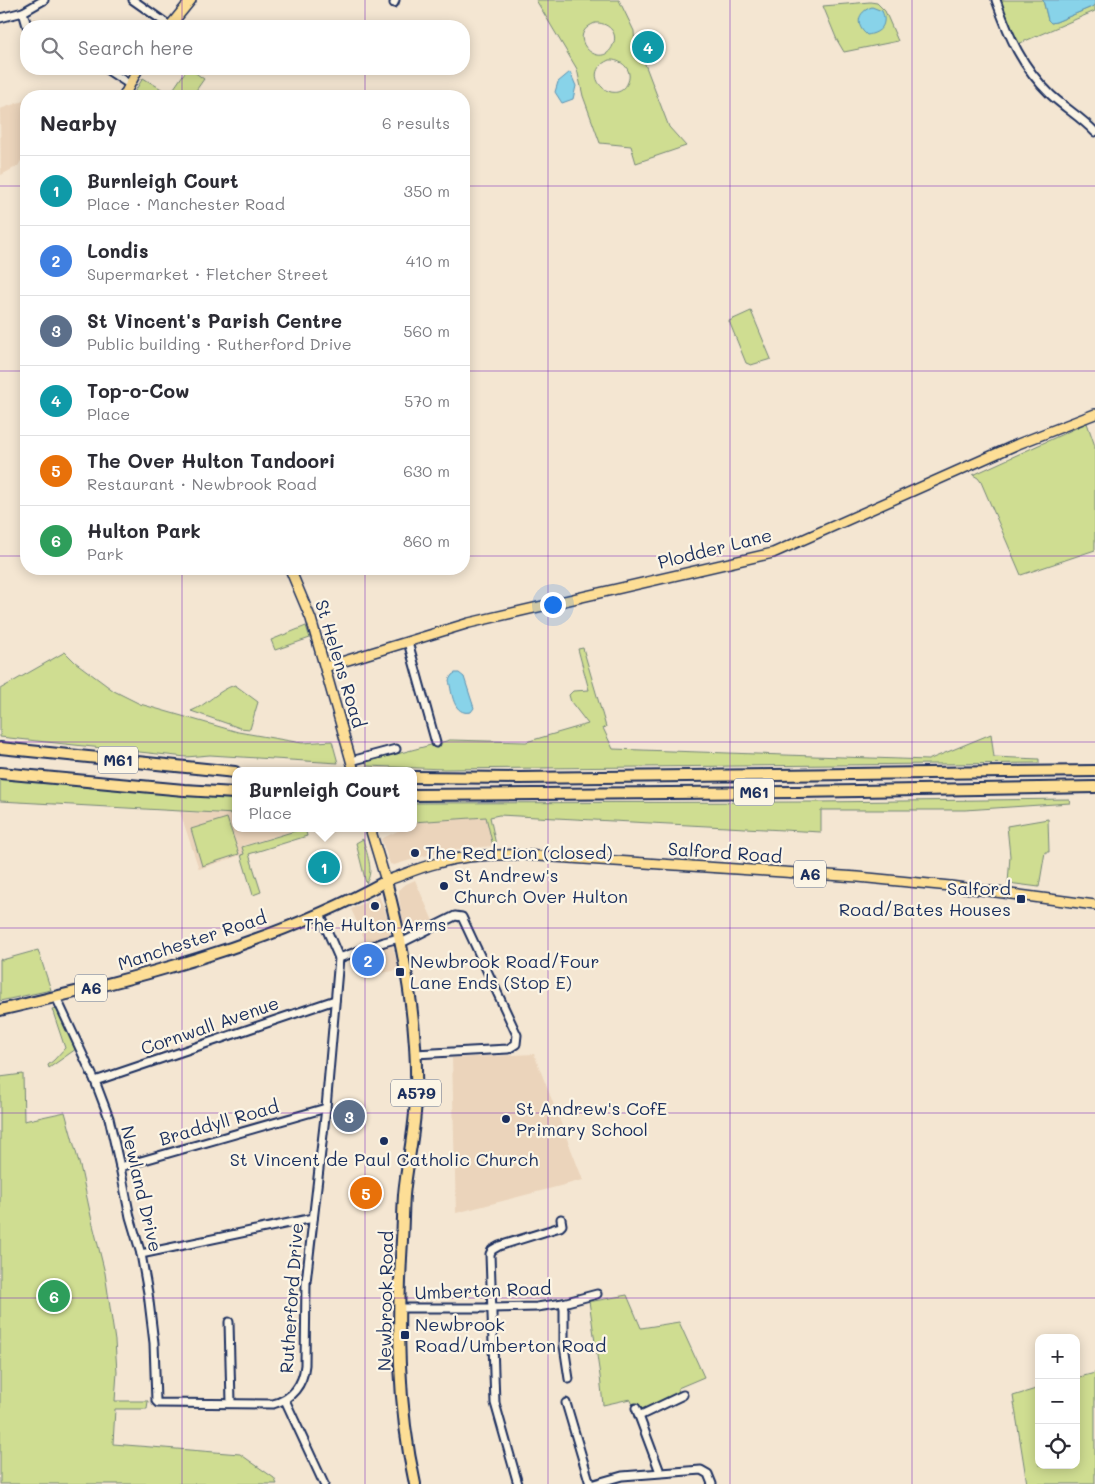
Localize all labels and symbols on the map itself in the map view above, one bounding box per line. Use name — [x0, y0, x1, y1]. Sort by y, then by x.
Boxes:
pin: 4 — [632, 28, 664, 66]
street label: Plodder Lane — [655, 522, 774, 574]
your location — [540, 592, 566, 618]
street label: St Helens Road — [310, 597, 372, 731]
road number: M61 — [98, 746, 138, 774]
road number: M61 — [734, 779, 774, 806]
street label: Salford Road — [667, 836, 783, 868]
place label: The Red Lion (closed) — [425, 840, 613, 864]
marker: The Red Lion (closed) — [409, 847, 421, 859]
pin: 1 — [308, 848, 340, 886]
road number: A6 — [794, 861, 826, 888]
place label: St Andrew's Church Over Hulton — [454, 863, 628, 908]
place label: Salford Road/Bates Houses — [839, 876, 1011, 921]
marker: St Andrew's Church Over Hulton — [438, 880, 450, 892]
marker: Salford Road/Bates Houses — [1015, 893, 1027, 905]
marker: The Hulton Arms — [369, 900, 381, 912]
street label: Manchester Road — [114, 905, 269, 975]
place label: The Hulton Arms — [303, 912, 447, 936]
pin: 2 — [352, 941, 384, 979]
place label: Newbrook Road/Four Lane Ends (Stop E) — [410, 949, 599, 994]
marker: Newbrook Road/Four Lane Ends (Stop E) — [394, 966, 406, 978]
road number: A6 — [75, 974, 107, 1001]
street label: Cornwall Avenue — [137, 990, 282, 1060]
road number: A579 — [391, 1080, 441, 1106]
street label: Braddyll Road — [156, 1094, 281, 1151]
place label: St Andrew's CofE Primary School — [516, 1096, 667, 1141]
pin: 3 — [333, 1097, 365, 1135]
marker: St Andrew's CofE Primary School — [500, 1113, 512, 1125]
street label: Newland Drive — [116, 1123, 168, 1254]
marker: St Vincent de Paul Catholic Church — [378, 1135, 390, 1147]
place label: St Vincent de Paul Catholic Church — [230, 1147, 538, 1171]
pin: 5 — [350, 1174, 382, 1212]
street label: Rutherford Drive — [274, 1222, 308, 1374]
street label: Newbrook Road — [372, 1231, 398, 1371]
street label: Umberton Road — [414, 1276, 552, 1304]
pin: 6 — [38, 1277, 70, 1315]
place label: Newbrook Road/Umberton Road — [415, 1312, 606, 1357]
marker: Newbrook Road/Umberton Road — [399, 1329, 411, 1341]

